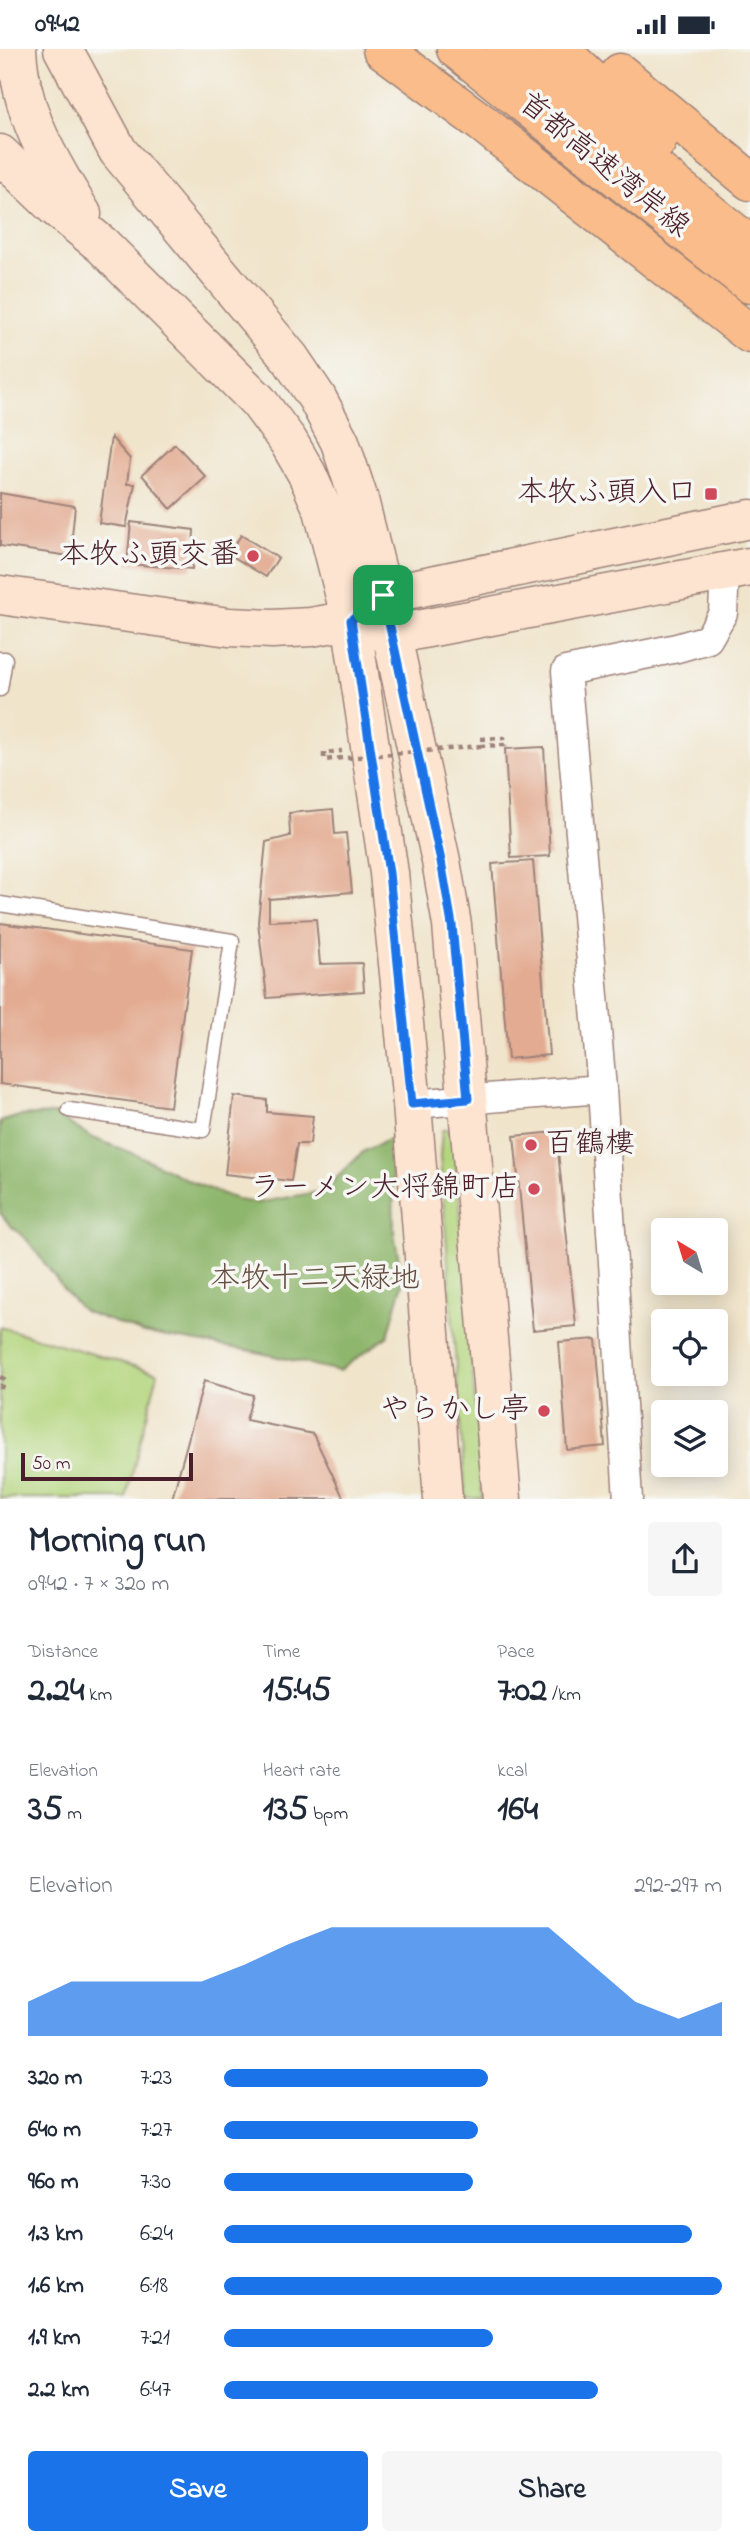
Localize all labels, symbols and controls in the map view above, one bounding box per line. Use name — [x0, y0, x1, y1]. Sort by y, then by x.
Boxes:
text: 09:42 — [35, 6, 80, 44]
street label: 首都高速湾岸線 — [508, 83, 698, 249]
place label: 本牧ふ頭入口 — [517, 472, 697, 516]
marker: 本牧ふ頭入口 — [703, 486, 719, 502]
place label: 本牧ふ頭交番 — [59, 534, 239, 578]
marker: 本牧ふ頭交番 — [245, 548, 261, 564]
pin — [353, 565, 413, 625]
icon: arrive — [364, 576, 402, 614]
place label: 百鶴樓 — [545, 1123, 635, 1167]
marker: 百鶴樓 — [523, 1137, 539, 1153]
place label: ラーメン大将錦町店 — [250, 1167, 520, 1211]
marker: ラーメン大将錦町店 — [526, 1181, 542, 1197]
north arrow — [651, 1218, 728, 1295]
map controls — [651, 1218, 728, 1477]
park label: 本牧十二天緑地 — [210, 1258, 420, 1302]
button: locate — [651, 1309, 728, 1386]
place label: やらかし亭 — [380, 1389, 530, 1433]
button: layers — [651, 1400, 728, 1477]
marker: やらかし亭 — [536, 1403, 552, 1419]
scale bar — [21, 1449, 192, 1481]
text: 50 m — [32, 1451, 71, 1478]
text: Morning run — [28, 1514, 206, 1570]
button: share — [648, 1522, 722, 1596]
text: 09:42 · 7 × 320 m — [28, 1568, 169, 1601]
text: Distance — [28, 1639, 98, 1666]
text: Time — [263, 1639, 300, 1666]
text: Pace — [497, 1639, 534, 1666]
text: 2.24 — [28, 1666, 84, 1717]
text: 15:45 — [263, 1666, 331, 1717]
text: 7:02 — [497, 1666, 547, 1717]
text: km — [84, 1682, 112, 1709]
text: /km — [547, 1682, 581, 1709]
text: Elevation — [28, 1758, 98, 1785]
text: Heart rate — [263, 1758, 341, 1785]
text: kcal — [497, 1758, 528, 1785]
text: 35 — [28, 1785, 62, 1836]
text: 135 — [263, 1785, 308, 1836]
text: 164 — [497, 1785, 538, 1836]
text: m — [62, 1801, 82, 1828]
text: bpm — [308, 1801, 348, 1828]
text: Elevation — [28, 1870, 113, 1903]
text: 292–297 m — [634, 1870, 722, 1903]
text: 320 m — [28, 2062, 82, 2095]
text: 7:23 — [140, 2062, 172, 2095]
text: 640 m — [28, 2114, 81, 2147]
text: 7:27 — [140, 2114, 172, 2147]
text: 960 m — [28, 2166, 79, 2199]
text: 7:30 — [140, 2166, 171, 2199]
text: 1.3 km — [28, 2218, 83, 2251]
text: 6:24 — [140, 2218, 173, 2251]
text: 1.6 km — [28, 2270, 84, 2303]
text: 6:18 — [140, 2270, 168, 2303]
text: 1.9 km — [28, 2322, 81, 2355]
text: 7:21 — [140, 2322, 170, 2355]
text: 2.2 km — [28, 2374, 89, 2407]
text: 6:47 — [140, 2374, 171, 2407]
button: Save — [28, 2451, 368, 2531]
button: Share — [382, 2451, 722, 2531]

